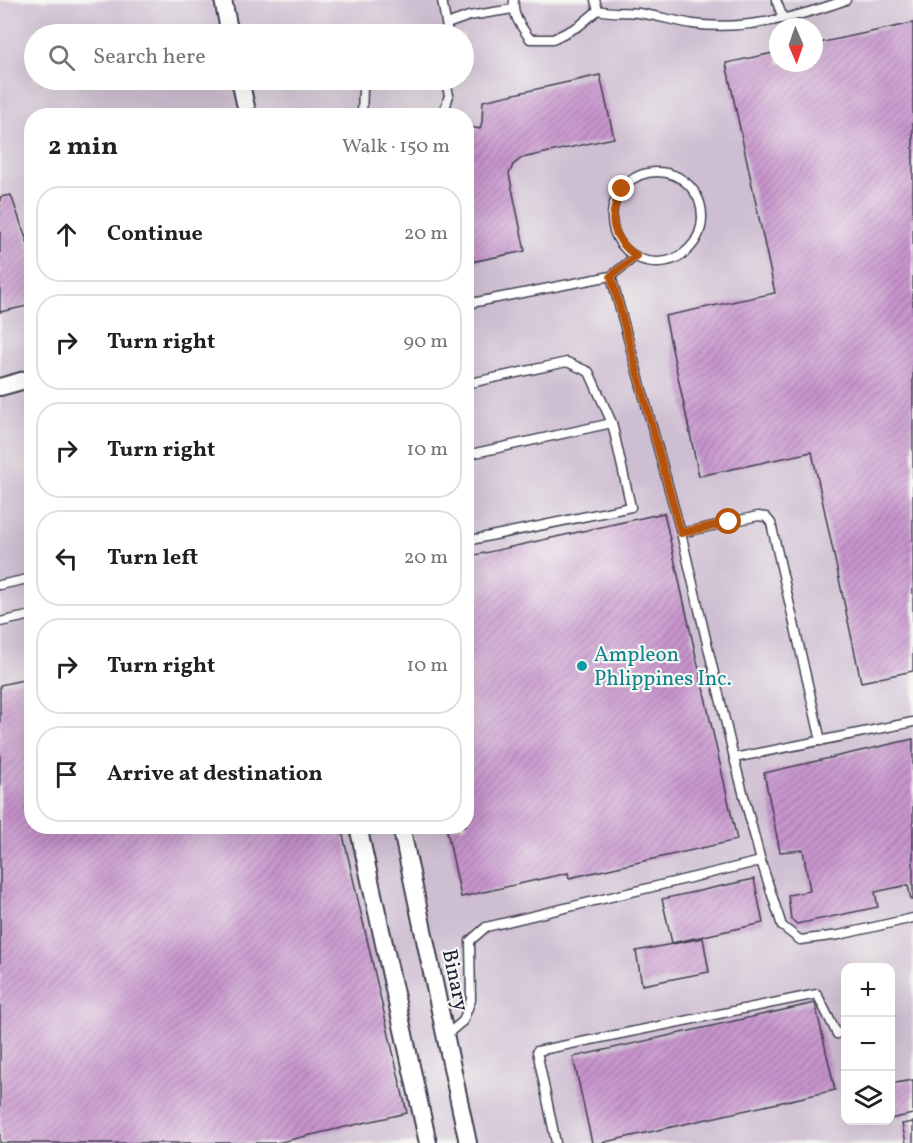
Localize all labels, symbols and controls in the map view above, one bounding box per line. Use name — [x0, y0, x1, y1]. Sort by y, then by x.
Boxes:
north arrow — [769, 18, 823, 72]
search box — [24, 24, 474, 90]
icon: search — [45, 41, 78, 74]
text: Search here — [93, 42, 206, 73]
text: 2 min — [48, 129, 118, 165]
text: Walk · 150 m — [342, 133, 450, 161]
route end — [608, 175, 634, 201]
icon: ahead — [50, 218, 83, 251]
text: Continue — [107, 219, 203, 250]
text: 20 m — [404, 220, 448, 248]
icon: right — [50, 326, 83, 359]
text: Turn right — [107, 327, 215, 358]
text: 90 m — [404, 328, 448, 356]
icon: right — [50, 434, 83, 467]
text: Turn right — [107, 435, 215, 466]
text: 10 m — [407, 436, 448, 464]
route start — [715, 508, 741, 534]
icon: left — [50, 542, 83, 575]
text: Turn left — [107, 543, 198, 574]
text: 20 m — [404, 544, 448, 572]
place label: Ampleon Phlippines Inc. — [594, 641, 732, 694]
icon: right — [50, 650, 83, 683]
text: Turn right — [107, 651, 215, 682]
text: 10 m — [407, 652, 448, 680]
marker: Ampleon Phlippines Inc. — [575, 659, 589, 673]
icon: arrive — [50, 758, 83, 791]
text: Arrive at destination — [107, 759, 323, 790]
street label: Binary — [434, 947, 475, 1015]
map controls — [841, 963, 895, 1125]
button: + — [841, 963, 895, 1017]
button: − — [841, 1017, 895, 1071]
button: layers — [841, 1071, 895, 1125]

